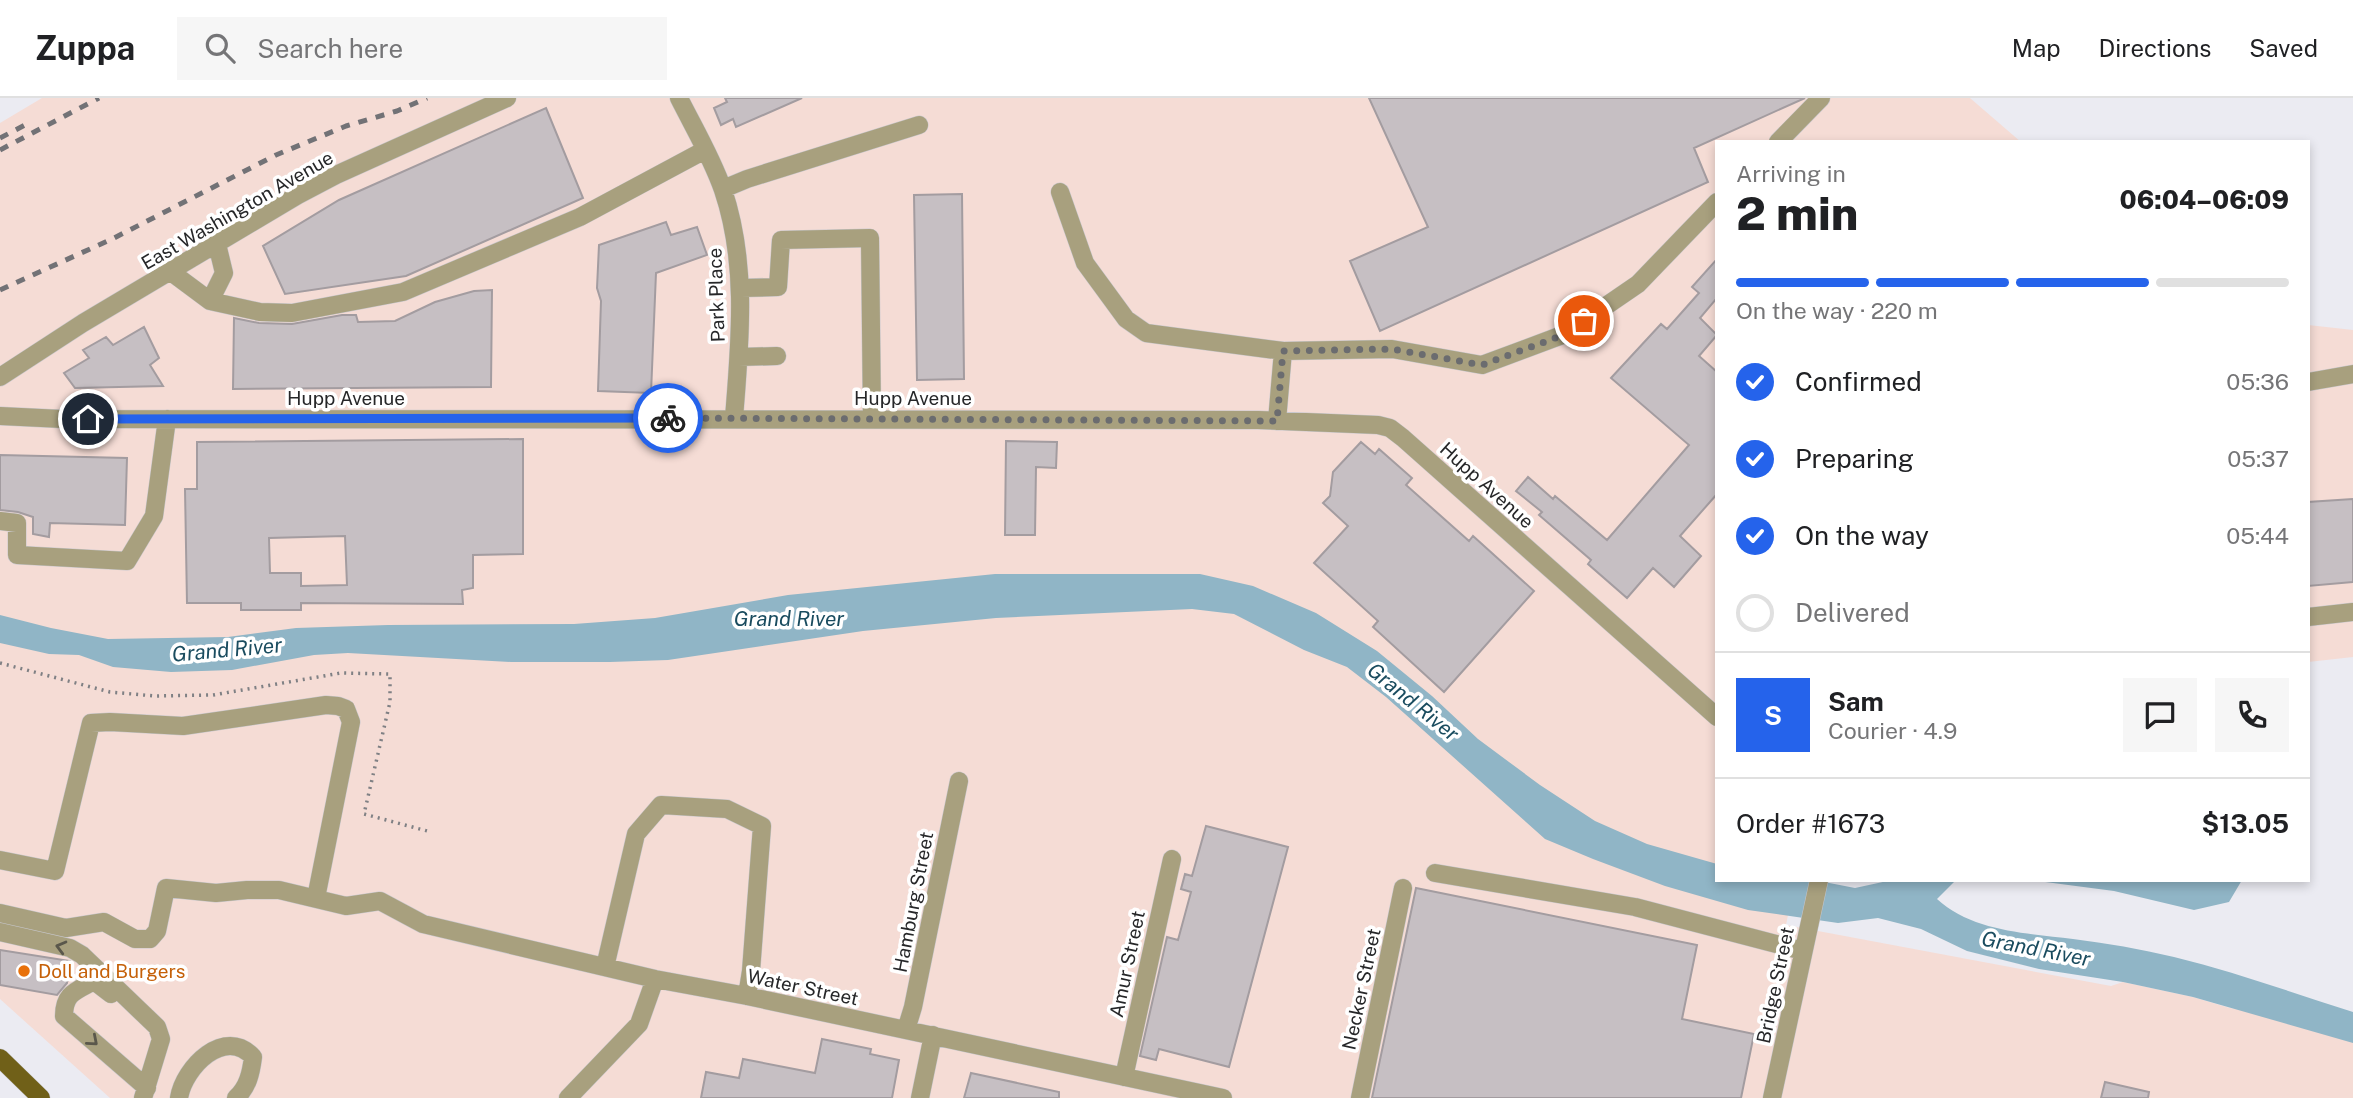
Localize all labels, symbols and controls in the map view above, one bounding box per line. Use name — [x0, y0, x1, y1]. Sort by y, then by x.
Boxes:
search box — [177, 17, 667, 80]
text: Zuppa — [35, 29, 135, 67]
icon: search — [201, 29, 239, 67]
text: Search here — [257, 33, 403, 64]
text: Map — [2012, 34, 2061, 62]
text: Directions — [2099, 34, 2211, 62]
text: Saved — [2249, 34, 2318, 62]
street label: East Washington Avenue — [137, 146, 337, 274]
text: Arriving in — [1736, 160, 1846, 187]
text: 06:04–06:09 — [2120, 184, 2289, 215]
text: 2 min — [1736, 186, 1858, 240]
street label: Park Place — [703, 247, 729, 343]
pin — [1554, 291, 1614, 351]
text: On the way · 220 m — [1736, 297, 1938, 324]
icon: bag — [1565, 302, 1603, 340]
icon: check — [1736, 363, 1774, 401]
text: Confirmed — [1795, 366, 1922, 397]
text: 05:36 — [2226, 368, 2289, 395]
courier — [633, 383, 703, 453]
street label: Hupp Avenue — [287, 387, 405, 409]
street label: Hupp Avenue — [854, 387, 972, 409]
pin — [58, 389, 118, 449]
icon: bike — [649, 399, 687, 437]
icon: home — [69, 400, 107, 438]
street label: Hupp Avenue — [1436, 437, 1538, 533]
icon: check — [1736, 440, 1774, 478]
text: Preparing — [1795, 443, 1914, 474]
text: 05:37 — [2227, 445, 2289, 472]
icon: check — [1736, 517, 1774, 555]
text: On the way — [1795, 520, 1929, 551]
text: 05:44 — [2226, 522, 2289, 549]
text: Delivered — [1795, 597, 1910, 628]
water label: Grand River — [734, 606, 845, 631]
water label: Grand River — [171, 632, 284, 667]
water label: Grand River — [1363, 657, 1465, 747]
button: chat — [2123, 678, 2197, 752]
button: phone — [2215, 678, 2289, 752]
text: Sam — [1828, 686, 1884, 717]
text: S — [1764, 700, 1782, 731]
text: Courier · 4.9 — [1828, 717, 1957, 744]
text: Order #1673 — [1736, 808, 1885, 839]
text: $13.05 — [2202, 808, 2289, 839]
street label: Hamburg Street — [889, 830, 937, 974]
street label: Amur Street — [1105, 909, 1149, 1019]
street label: Bridge Street — [1752, 925, 1798, 1045]
street label: Necker Street — [1337, 926, 1385, 1052]
water label: Grand River — [1979, 926, 2094, 972]
one-way arrow — [55, 940, 67, 955]
place label: Doll and Burgers — [38, 960, 185, 982]
marker: Doll and Burgers — [16, 963, 32, 979]
street label: Water Street — [746, 965, 860, 1009]
one-way arrow — [84, 1033, 97, 1045]

